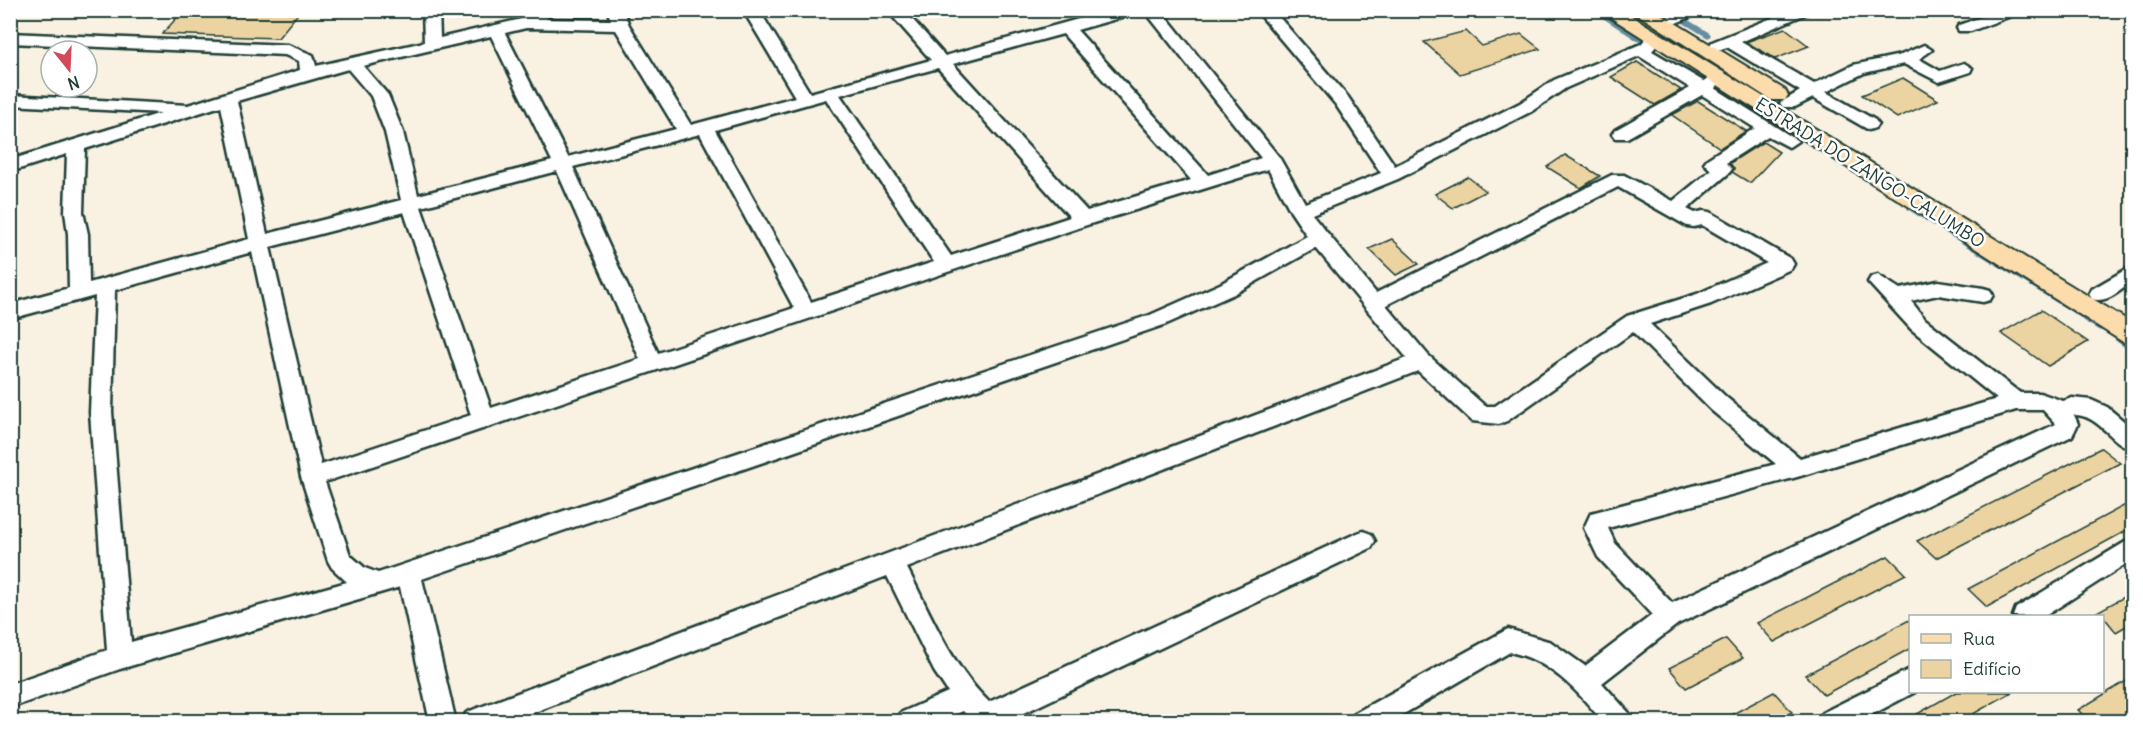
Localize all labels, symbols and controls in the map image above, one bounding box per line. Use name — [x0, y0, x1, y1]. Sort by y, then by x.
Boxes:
north arrow — [39, 39, 99, 99]
text: N — [65, 72, 82, 94]
street label: ESTRADA DO ZANGO-CALUMBO — [1751, 92, 1989, 253]
legend — [1909, 615, 2104, 693]
text: Rua — [1963, 627, 1995, 650]
text: Edifício — [1963, 657, 2021, 680]

